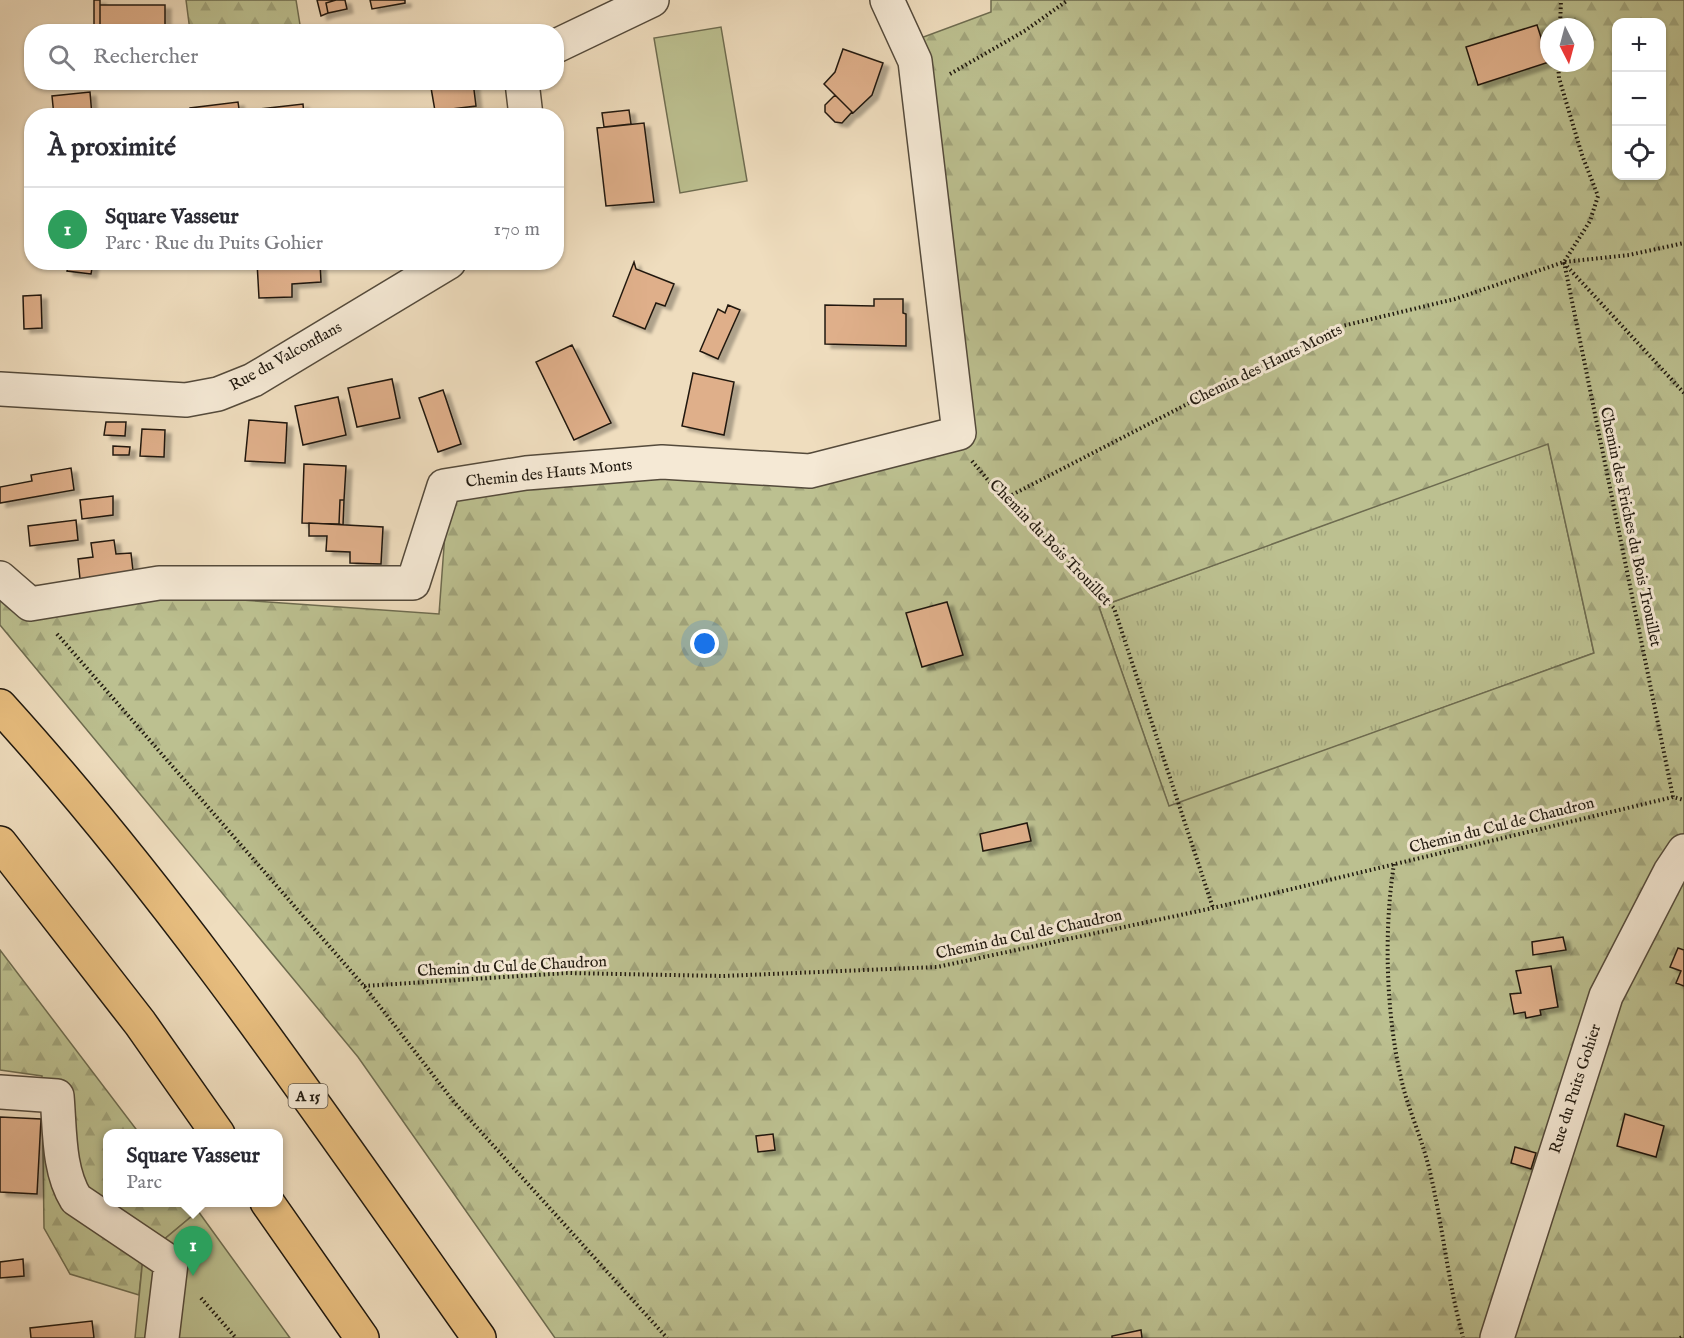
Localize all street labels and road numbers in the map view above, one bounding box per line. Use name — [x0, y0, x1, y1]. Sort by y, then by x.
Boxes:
street label: Rue du Valconflans — [226, 318, 346, 396]
street label: Chemin des Hauts Monts — [1186, 320, 1346, 412]
street label: Chemin des Friches du Bois Trouillet — [1595, 405, 1665, 649]
street label: Chemin des Hauts Monts — [465, 455, 634, 493]
street label: Chemin du Bois Trouillet — [985, 476, 1116, 611]
street label: Chemin du Cul de Chaudron — [1407, 793, 1597, 859]
street label: Chemin du Cul de Chaudron — [934, 905, 1124, 965]
street label: Chemin du Cul de Chaudron — [417, 952, 608, 982]
street label: Rue du Puits Gohier — [1546, 1022, 1606, 1156]
road number: A 15 — [288, 1084, 328, 1108]

